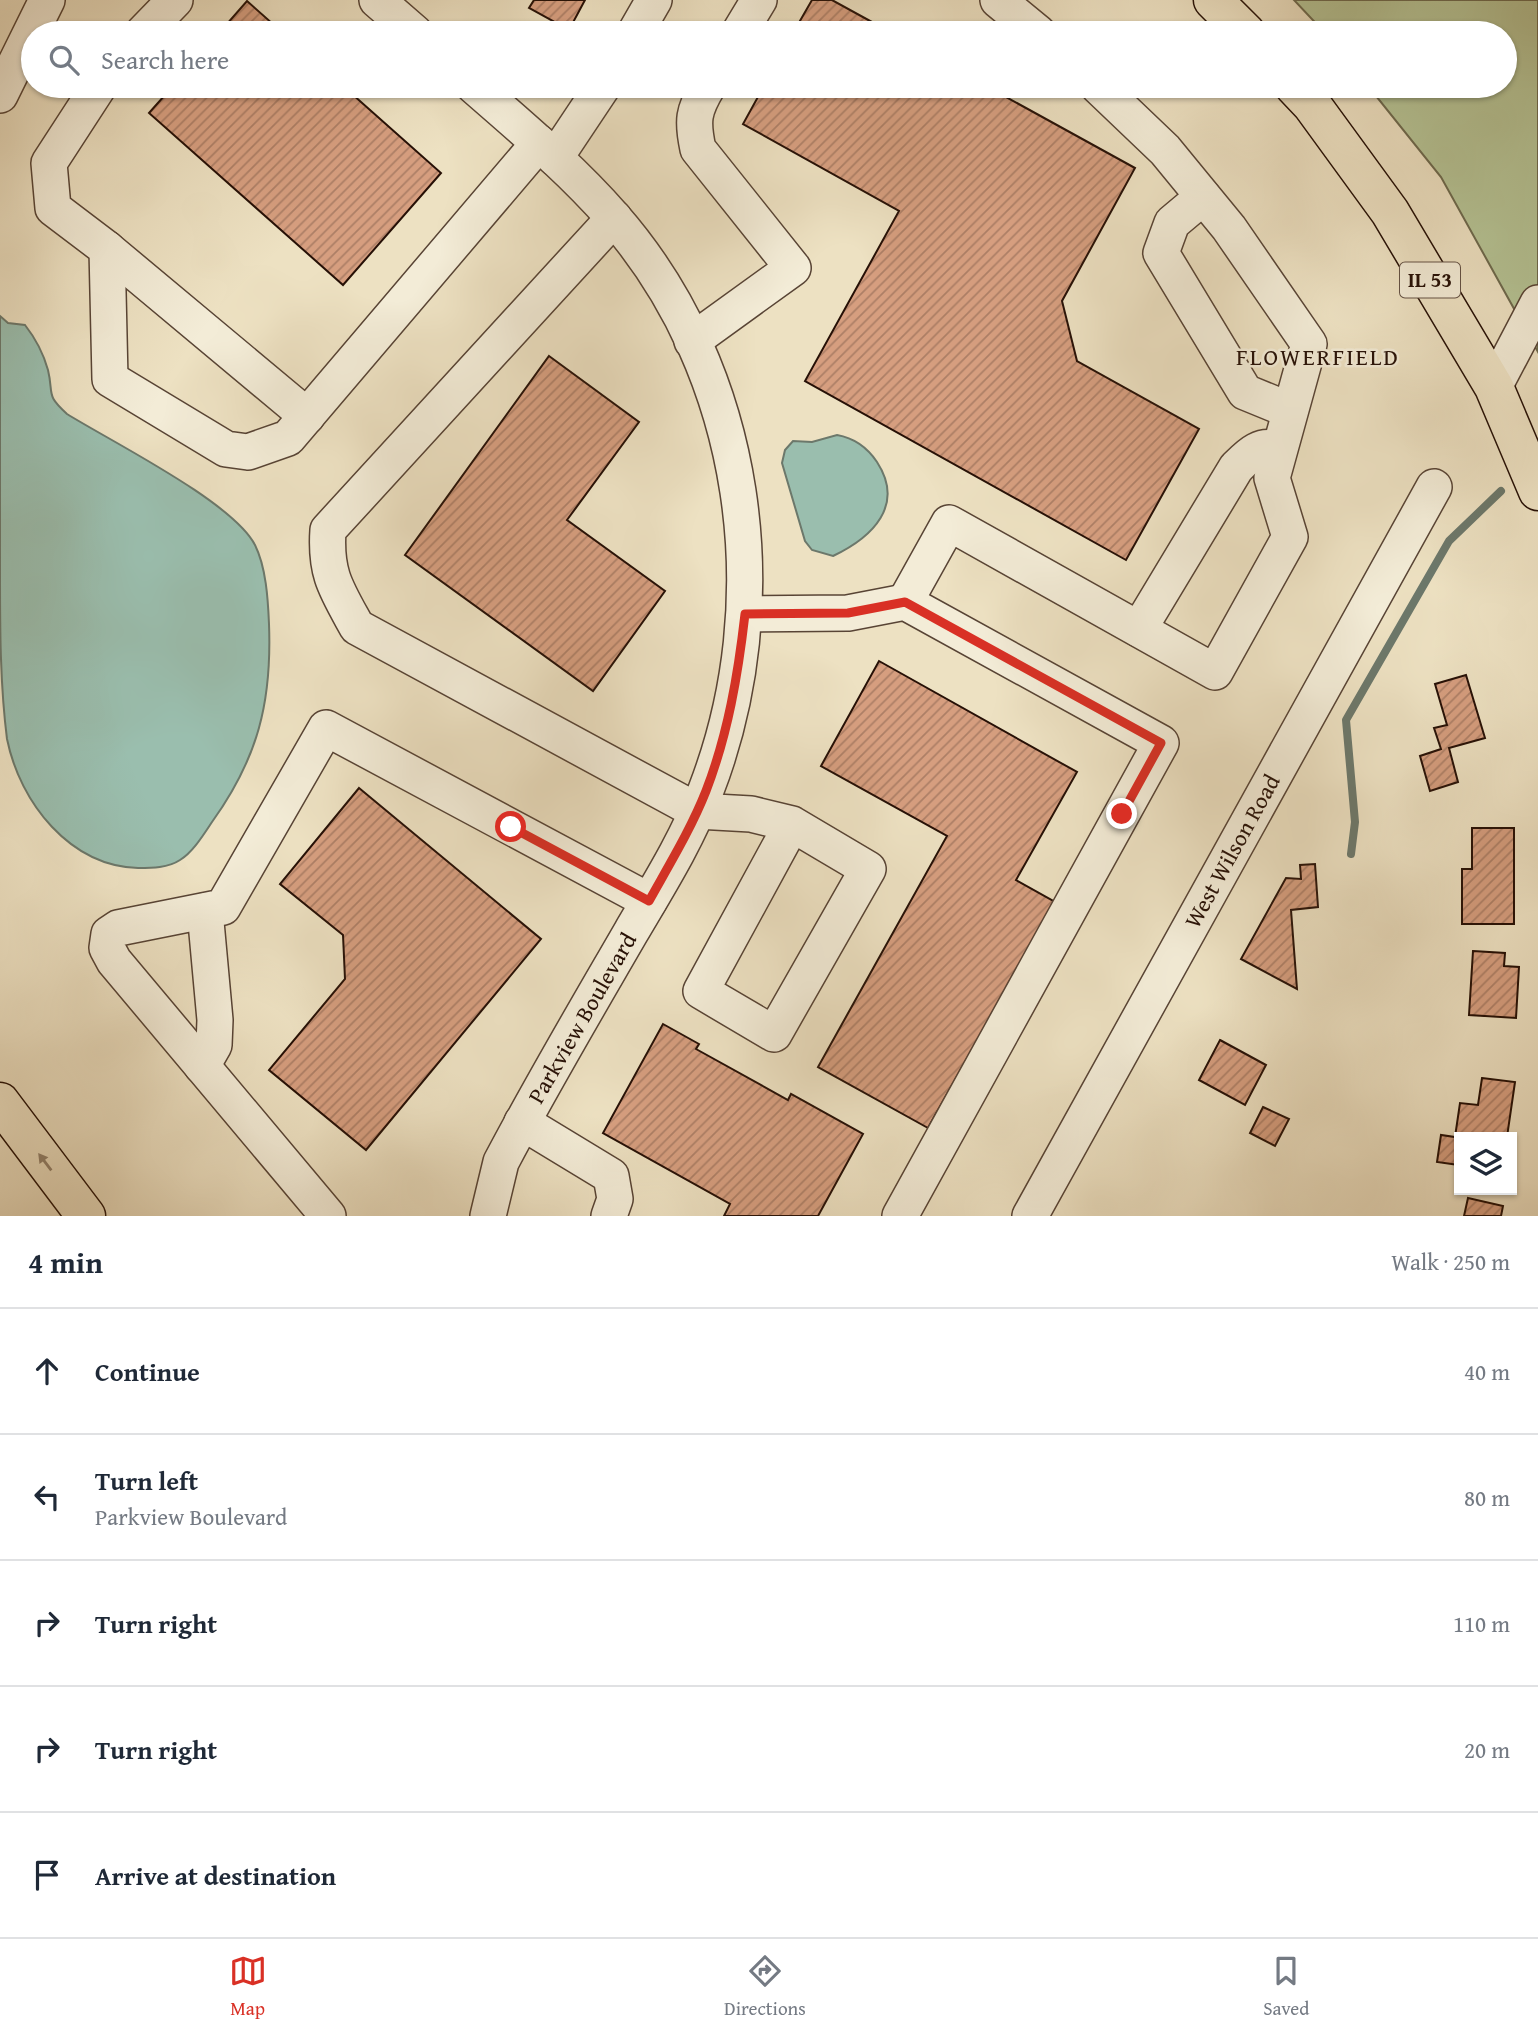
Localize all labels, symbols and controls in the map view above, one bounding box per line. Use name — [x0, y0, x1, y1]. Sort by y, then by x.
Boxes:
search box — [21, 21, 1517, 98]
text: Search here — [101, 40, 229, 79]
icon: search — [45, 41, 83, 79]
road number: IL 53 — [1400, 262, 1460, 298]
district label: FLOWERFIELD — [1236, 339, 1400, 374]
street label: West Wilson Road — [1176, 767, 1288, 934]
route end — [1106, 798, 1137, 829]
route start — [495, 811, 526, 842]
street label: Parkview Boulevard — [519, 926, 644, 1109]
map controls — [1454, 1132, 1517, 1195]
button: layers — [1454, 1132, 1517, 1195]
one-way arrow — [38, 1152, 52, 1171]
text: 4 min — [28, 1240, 103, 1284]
text: Walk · 250 m — [1391, 1245, 1510, 1278]
icon: ahead — [28, 1352, 66, 1390]
text: Continue — [95, 1352, 200, 1391]
text: 40 m — [1464, 1355, 1510, 1388]
text: Turn left — [95, 1461, 198, 1500]
icon: left — [28, 1478, 66, 1516]
text: 80 m — [1464, 1481, 1510, 1514]
text: Parkview Boulevard — [95, 1500, 287, 1533]
icon: right — [28, 1604, 66, 1642]
text: Turn right — [95, 1604, 217, 1643]
text: 110 m — [1453, 1607, 1510, 1640]
icon: right — [28, 1730, 66, 1768]
text: Turn right — [95, 1730, 217, 1769]
text: 20 m — [1464, 1733, 1510, 1766]
icon: arrive — [28, 1856, 66, 1894]
text: Arrive at destination — [95, 1856, 336, 1895]
tab: Map — [229, 1952, 267, 2022]
tab: Directions — [724, 1952, 806, 2022]
tab: Saved — [1263, 1952, 1309, 2022]

